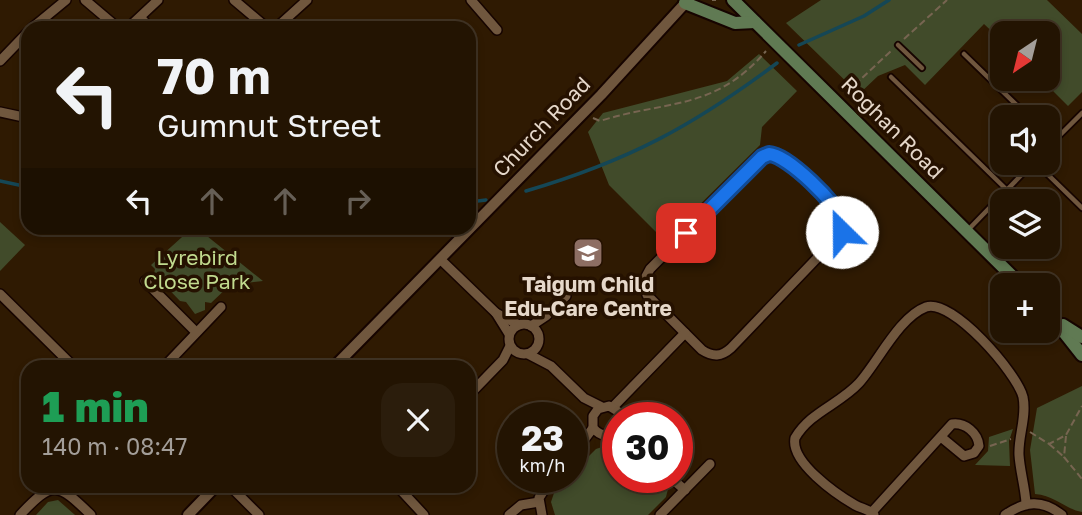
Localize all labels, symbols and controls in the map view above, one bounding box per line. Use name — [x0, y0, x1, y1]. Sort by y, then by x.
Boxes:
north arrow — [990, 21, 1060, 91]
map controls — [990, 21, 1060, 343]
text: 70 m — [157, 46, 271, 105]
icon: left — [42, 49, 133, 140]
street label: Church Road — [487, 71, 595, 182]
street label: Roghan Road — [836, 71, 949, 184]
button: sound — [990, 105, 1060, 175]
text: Gumnut Street — [157, 106, 382, 144]
icon: left — [120, 182, 158, 220]
icon: ahead — [193, 182, 231, 220]
icon: ahead — [266, 182, 304, 220]
icon: right — [339, 182, 377, 220]
button: layers — [990, 189, 1060, 259]
position arrow — [805, 195, 879, 269]
pin — [656, 203, 716, 263]
icon: arrive — [667, 214, 705, 252]
school or university icon: Taigum Child Edu-Care Centre — [571, 236, 605, 270]
park label: Lyrebird Close Park — [143, 244, 251, 294]
place label: Taigum Child Edu-Care Centre — [504, 271, 672, 321]
button: + — [990, 273, 1060, 343]
text: 1 min — [42, 381, 149, 431]
button: close — [381, 383, 455, 457]
speed limit sign: 30 — [602, 402, 693, 493]
text: 23 — [521, 417, 564, 459]
text: 140 m · 08:47 — [42, 432, 187, 460]
text: km/h — [520, 454, 565, 476]

